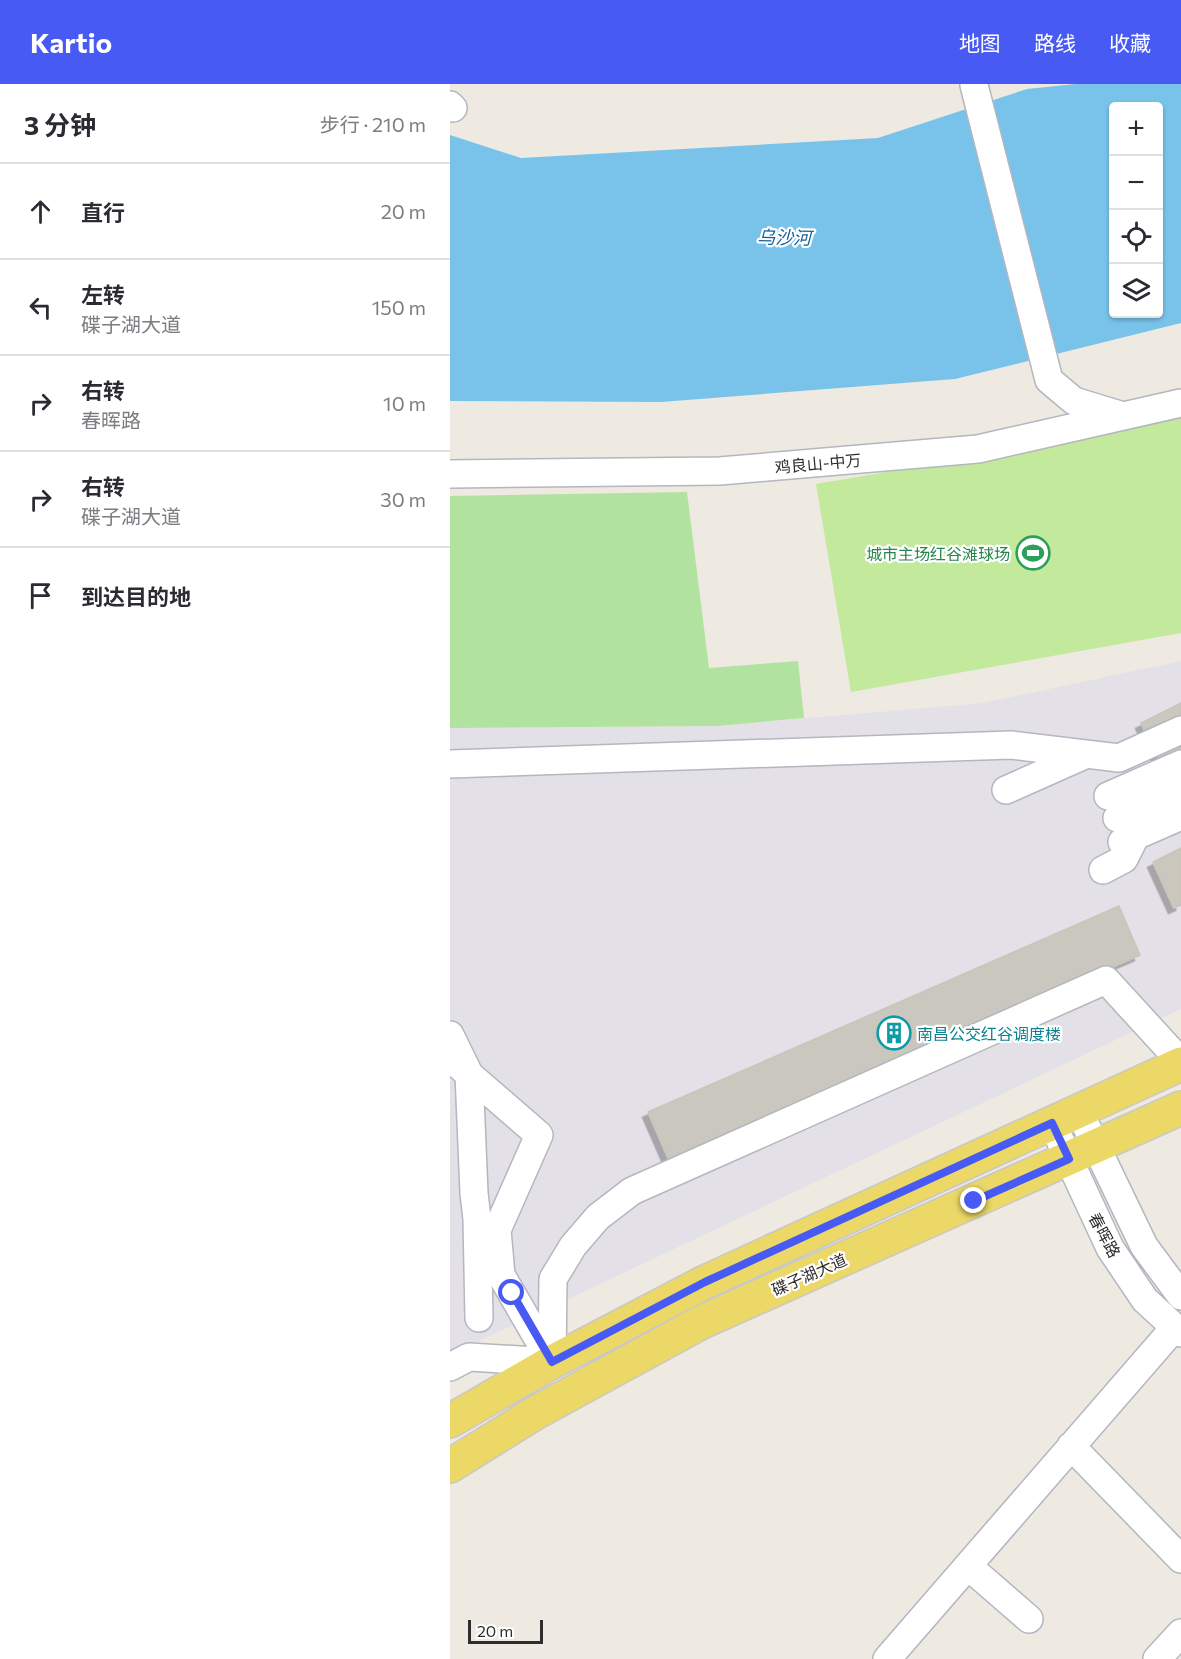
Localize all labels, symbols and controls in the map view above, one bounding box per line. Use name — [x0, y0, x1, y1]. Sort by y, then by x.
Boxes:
text: Kartio — [30, 25, 112, 59]
text: 地图 — [959, 30, 1001, 55]
text: 路线 — [1034, 30, 1076, 55]
text: 收藏 — [1109, 30, 1151, 55]
map controls — [1109, 102, 1163, 318]
button: + — [1109, 102, 1163, 156]
text: 3 分钟 — [24, 109, 96, 140]
text: 步行 · 210 m — [320, 112, 426, 136]
button: − — [1109, 156, 1163, 210]
icon: ahead — [24, 195, 57, 228]
text: 直行 — [81, 199, 125, 226]
text: 20 m — [381, 199, 426, 223]
button: locate — [1109, 210, 1163, 264]
water label: 乌沙河 — [757, 226, 814, 249]
button: layers — [1109, 264, 1163, 318]
text: 左转 — [81, 281, 125, 308]
icon: left — [24, 291, 57, 324]
text: 150 m — [372, 295, 426, 319]
text: 碟子湖大道 — [81, 312, 181, 336]
text: 右转 — [81, 377, 125, 404]
icon: right — [24, 387, 57, 420]
text: 10 m — [383, 391, 426, 415]
text: 春晖路 — [81, 408, 141, 432]
street label: 鸡良山-中万 — [774, 450, 862, 476]
text: 右转 — [81, 473, 125, 500]
icon: right — [24, 483, 57, 516]
text: 30 m — [380, 487, 426, 511]
text: 碟子湖大道 — [81, 504, 181, 528]
sports icon: 城市主场红谷滩球场 — [1015, 535, 1051, 571]
place label: 城市主场红谷滩球场 — [866, 544, 1010, 563]
icon: arrive — [24, 579, 57, 612]
text: 到达目的地 — [81, 583, 191, 610]
building icon: 南昌公交红谷调度楼 — [876, 1015, 912, 1051]
place label: 南昌公交红谷调度楼 — [917, 1024, 1061, 1043]
route end — [960, 1187, 986, 1213]
street label: 春晖路 — [1085, 1209, 1125, 1261]
street label: 碟子湖大道 — [769, 1249, 849, 1299]
route start — [498, 1279, 524, 1305]
scale bar — [468, 1617, 543, 1644]
text: 20 m — [477, 1621, 513, 1640]

